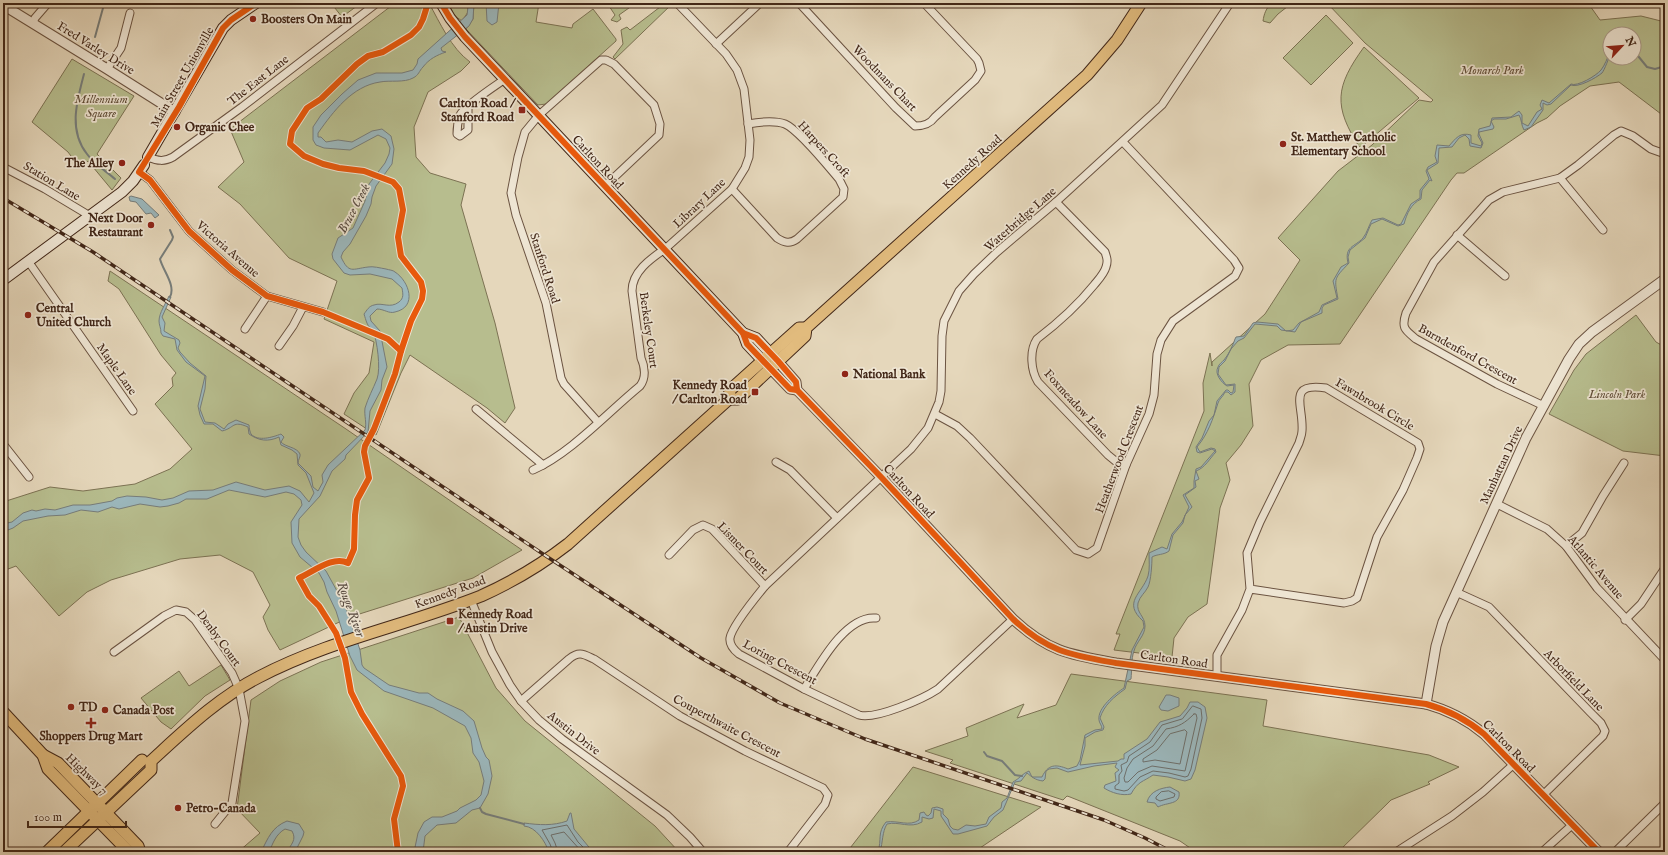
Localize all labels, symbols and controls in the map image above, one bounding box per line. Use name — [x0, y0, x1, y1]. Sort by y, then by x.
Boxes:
place label: Boosters On Main — [261, 12, 353, 27]
marker: Boosters On Main — [248, 14, 258, 24]
street label: Fred Varley Drive — [54, 19, 138, 78]
street label: Main Street Unionville — [147, 24, 218, 130]
north arrow — [1602, 26, 1642, 66]
text: N — [1621, 34, 1639, 50]
street label: Woodmans Chart — [849, 42, 920, 115]
street label: The East Lane — [225, 52, 292, 109]
park label: Monarch Park — [1460, 63, 1524, 78]
park label: Millennium Square — [74, 92, 128, 121]
place label: Carlton Road / Stanford Road — [439, 96, 517, 125]
marker: Carlton Road / Stanford Road — [517, 105, 527, 115]
street label: Harpers Croft — [794, 118, 853, 181]
place label: Organic Chee — [185, 120, 255, 136]
marker: Organic Chee — [172, 122, 182, 132]
place label: St. Matthew Catholic Elementary School — [1291, 130, 1397, 160]
street label: Kennedy Road — [940, 131, 1005, 193]
street label: Carlton Road — [569, 132, 627, 193]
marker: St. Matthew Catholic Elementary School — [1278, 139, 1288, 149]
place label: The Alley — [64, 156, 115, 172]
marker: The Alley — [117, 158, 127, 168]
street label: Station Lane — [21, 159, 83, 205]
street label: Library Lane — [670, 175, 729, 231]
water label: Bruce Creek — [334, 180, 375, 236]
street label: Waterbridge Lane — [981, 184, 1060, 255]
place label: Next Door Restaurant — [87, 211, 144, 240]
street label: Victoria Avenue — [192, 217, 263, 281]
marker: Next Door Restaurant — [146, 220, 156, 230]
street label: Stanford Road — [526, 231, 563, 306]
street label: Berkeley Court — [636, 291, 661, 369]
place label: Central United Church — [35, 301, 112, 330]
marker: Central United Church — [23, 310, 33, 320]
street label: Burndenford Crescent — [1415, 321, 1520, 388]
street label: Maple Lane — [92, 340, 140, 399]
street label: Foxmeadow Lane — [1040, 366, 1111, 443]
place label: National Bank — [852, 367, 926, 382]
marker: National Bank — [840, 369, 850, 379]
street label: Fawnbrook Circle — [1333, 375, 1417, 434]
place label: Kennedy Road / Carlton Road — [671, 378, 748, 407]
marker: Kennedy Road / Carlton Road — [750, 387, 760, 397]
park label: Lincoln Park — [1588, 387, 1645, 402]
street label: Heatherwood Crescent — [1092, 403, 1147, 515]
street label: Manhattan Drive — [1477, 423, 1526, 507]
street label: Carlton Road — [880, 461, 938, 522]
street label: Lismer Court — [714, 519, 771, 578]
street label: Atlantic Avenue — [1564, 532, 1627, 603]
street label: Kennedy Road — [413, 572, 488, 612]
water label: Rouge River — [332, 579, 369, 641]
street label: Denby Court — [193, 607, 244, 669]
place label: Kennedy Road / Austin Drive — [457, 607, 533, 636]
marker: Kennedy Road / Austin Drive — [445, 616, 455, 626]
street label: Loring Crescent — [740, 637, 820, 688]
street label: Arborfield Lane — [1540, 646, 1607, 715]
street label: Carlton Road — [1139, 647, 1209, 672]
street label: Couperthwaite Crescent — [670, 692, 783, 762]
place label: TD — [78, 700, 98, 715]
marker: TD — [66, 702, 76, 712]
place label: Canada Post — [113, 703, 175, 718]
marker: Canada Post — [100, 705, 110, 715]
street label: Austin Drive — [544, 708, 603, 759]
street label: Carlton Road — [1479, 717, 1538, 776]
marker: Shoppers Drug Mart — [86, 718, 96, 728]
place label: Shoppers Drug Mart — [39, 729, 143, 745]
street label: Highway 7 — [62, 750, 111, 798]
place label: Petro-Canada — [186, 801, 257, 816]
scale bar — [28, 803, 126, 829]
marker: Petro-Canada — [173, 803, 183, 813]
text: 100 m — [34, 810, 62, 825]

